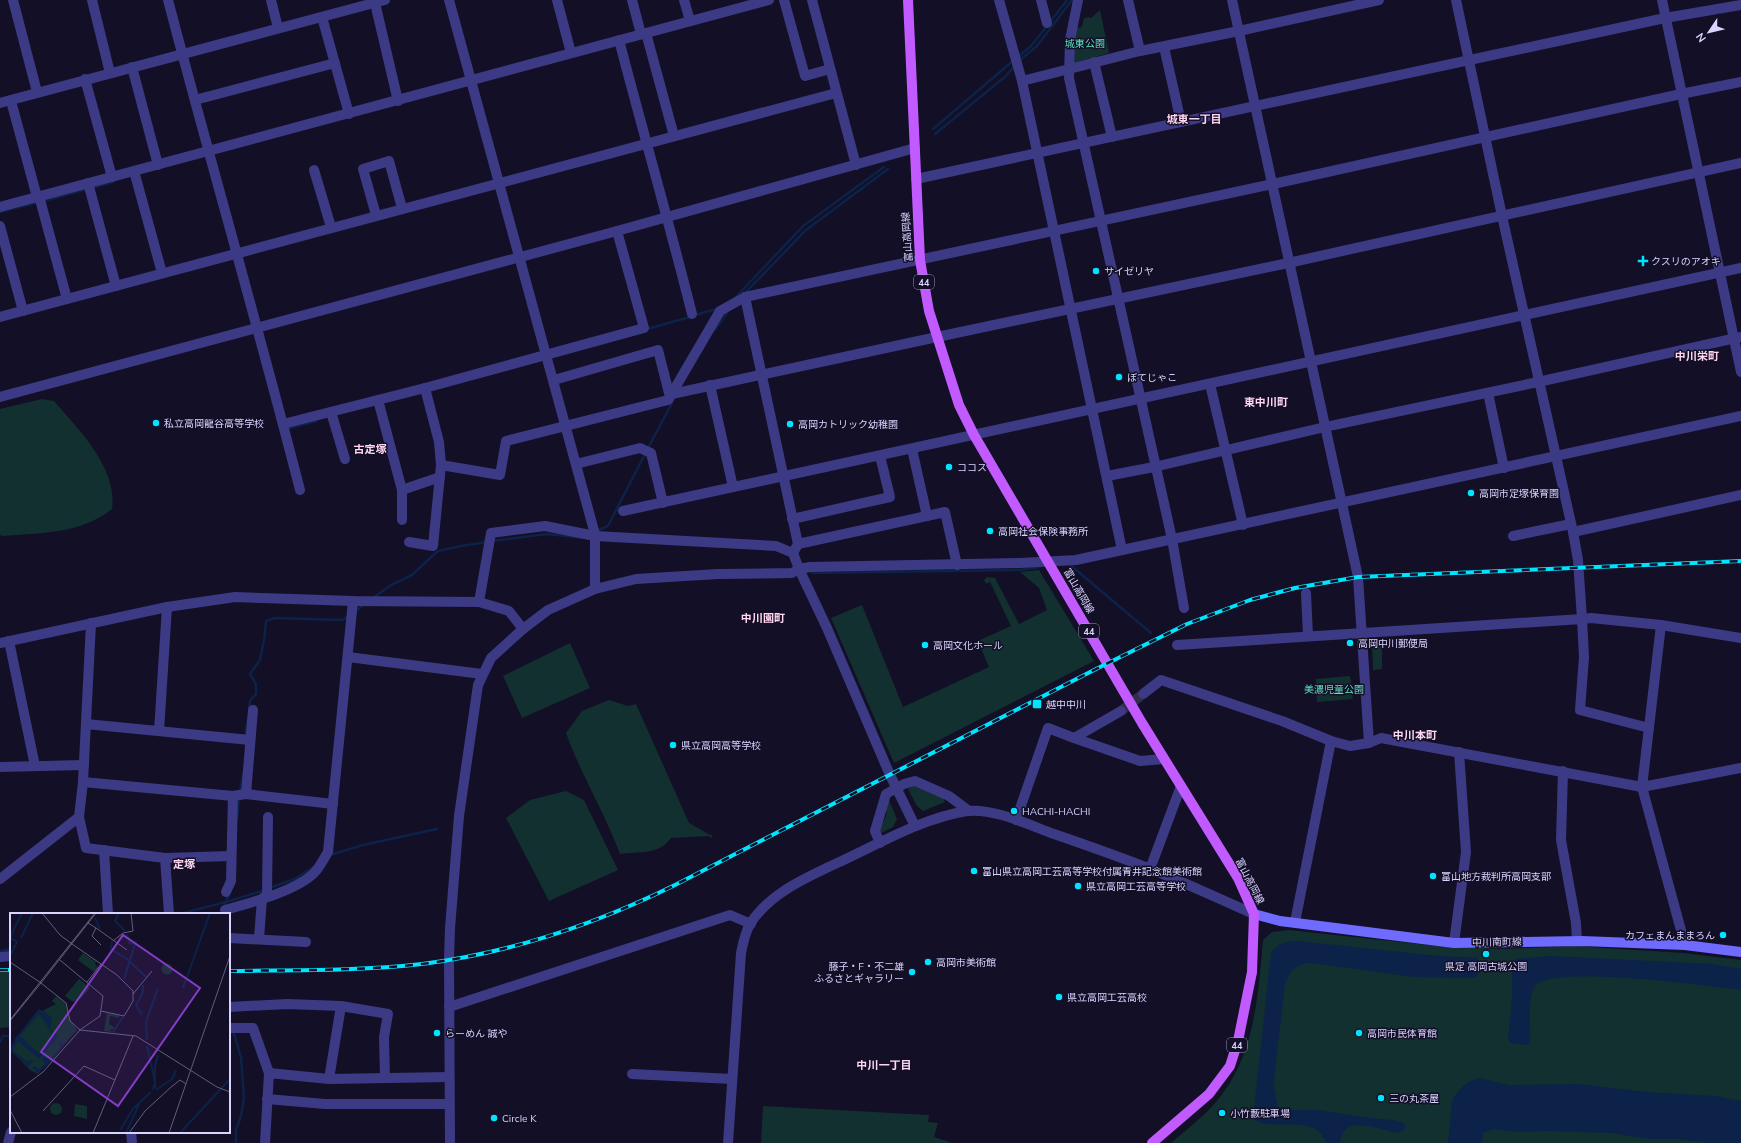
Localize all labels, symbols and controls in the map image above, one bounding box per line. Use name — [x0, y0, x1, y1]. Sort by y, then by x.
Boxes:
north arrow — [1689, 12, 1729, 52]
text: N — [1693, 30, 1709, 45]
park label: 城東公園 — [1065, 37, 1105, 50]
district label: 城東一丁目 — [1167, 112, 1222, 126]
street label: 富山高岡線 — [899, 212, 915, 262]
place label: クスリのアオキ — [1651, 255, 1721, 268]
marker: クスリのアオキ — [1638, 256, 1648, 266]
place label: サイゼリヤ — [1104, 265, 1154, 278]
marker: サイゼリヤ — [1091, 266, 1101, 276]
road number: 44 — [914, 275, 934, 289]
district label: 中川栄町 — [1675, 349, 1719, 363]
place label: ぼてじゃこ — [1127, 371, 1177, 384]
marker: ぼてじゃこ — [1114, 372, 1124, 382]
district label: 東中川町 — [1244, 395, 1288, 409]
place label: 私立高岡龍谷高等学校 — [164, 417, 264, 430]
marker: 私立高岡龍谷高等学校 — [151, 418, 161, 428]
place label: 高岡カトリック幼稚園 — [798, 418, 898, 431]
marker: 高岡カトリック幼稚園 — [785, 419, 795, 429]
district label: 古定塚 — [354, 442, 387, 456]
place label: ココス — [957, 461, 987, 474]
marker: ココス — [944, 462, 954, 472]
place label: 高岡市定塚保育園 — [1479, 487, 1559, 500]
marker: 高岡市定塚保育園 — [1466, 488, 1476, 498]
place label: 高岡社会保険事務所 — [998, 525, 1088, 538]
marker: 高岡社会保険事務所 — [985, 526, 995, 536]
street label: 富山高岡線 — [1061, 566, 1097, 616]
district label: 中川園町 — [741, 611, 785, 625]
road number: 44 — [1079, 624, 1099, 638]
place label: 高岡中川郵便局 — [1358, 637, 1428, 650]
marker: 高岡中川郵便局 — [1345, 638, 1355, 648]
place label: 高岡文化ホール — [933, 639, 1003, 652]
marker: 高岡文化ホール — [920, 640, 930, 650]
park label: 美濃児童公園 — [1304, 683, 1364, 696]
marker: 越中中川 — [1031, 698, 1043, 710]
place label: 越中中川 — [1046, 698, 1086, 711]
district label: 中川本町 — [1393, 728, 1437, 742]
place label: 県立高岡高等学校 — [681, 739, 761, 752]
marker: 県立高岡高等学校 — [668, 740, 678, 750]
place label: HACHI-HACHI — [1022, 805, 1090, 818]
marker: HACHI-HACHI — [1009, 806, 1019, 816]
street label: 富山高岡線 — [1233, 856, 1267, 906]
district label: 定塚 — [173, 857, 196, 871]
place label: 富山県立高岡工芸高等学校付属青井記念館美術館 — [982, 865, 1202, 878]
marker: 富山県立高岡工芸高等学校付属青井記念館美術館 — [969, 866, 979, 876]
place label: 富山地方裁判所高岡支部 — [1441, 870, 1551, 883]
marker: 富山地方裁判所高岡支部 — [1428, 871, 1438, 881]
place label: 県立高岡工芸高等学校 — [1086, 880, 1186, 893]
marker: 県立高岡工芸高等学校 — [1073, 881, 1083, 891]
inset map — [10, 913, 230, 1133]
place label: カフェまんままろん — [1625, 929, 1715, 942]
marker: カフェまんままろん — [1718, 930, 1728, 940]
street label: 中川南町線 — [1472, 935, 1522, 949]
marker: 県定 高岡古城公園 — [1481, 949, 1491, 959]
place label: 高岡市美術館 — [936, 956, 996, 969]
marker: 高岡市美術館 — [923, 957, 933, 967]
place label: 藤子・F・不二雄 ふるさとギャラリー — [814, 960, 904, 985]
place label: 県定 高岡古城公園 — [1445, 960, 1527, 973]
marker: 藤子・F・不二雄 ふるさとギャラリー — [907, 967, 917, 977]
place label: 県立高岡工芸高校 — [1067, 991, 1147, 1004]
marker: 県立高岡工芸高校 — [1054, 992, 1064, 1002]
place label: らーめん 誠や — [445, 1027, 508, 1040]
place label: 高岡市民体育館 — [1367, 1027, 1437, 1040]
marker: らーめん 誠や — [432, 1028, 442, 1038]
marker: 高岡市民体育館 — [1354, 1028, 1364, 1038]
road number: 44 — [1227, 1038, 1247, 1052]
district label: 中川一丁目 — [857, 1058, 912, 1072]
place label: 三の丸茶屋 — [1389, 1092, 1439, 1105]
marker: 三の丸茶屋 — [1376, 1093, 1386, 1103]
place label: 小竹藪駐車場 — [1230, 1107, 1290, 1120]
marker: 小竹藪駐車場 — [1217, 1108, 1227, 1118]
place label: Circle K — [502, 1112, 537, 1125]
marker: Circle K — [489, 1113, 499, 1123]

